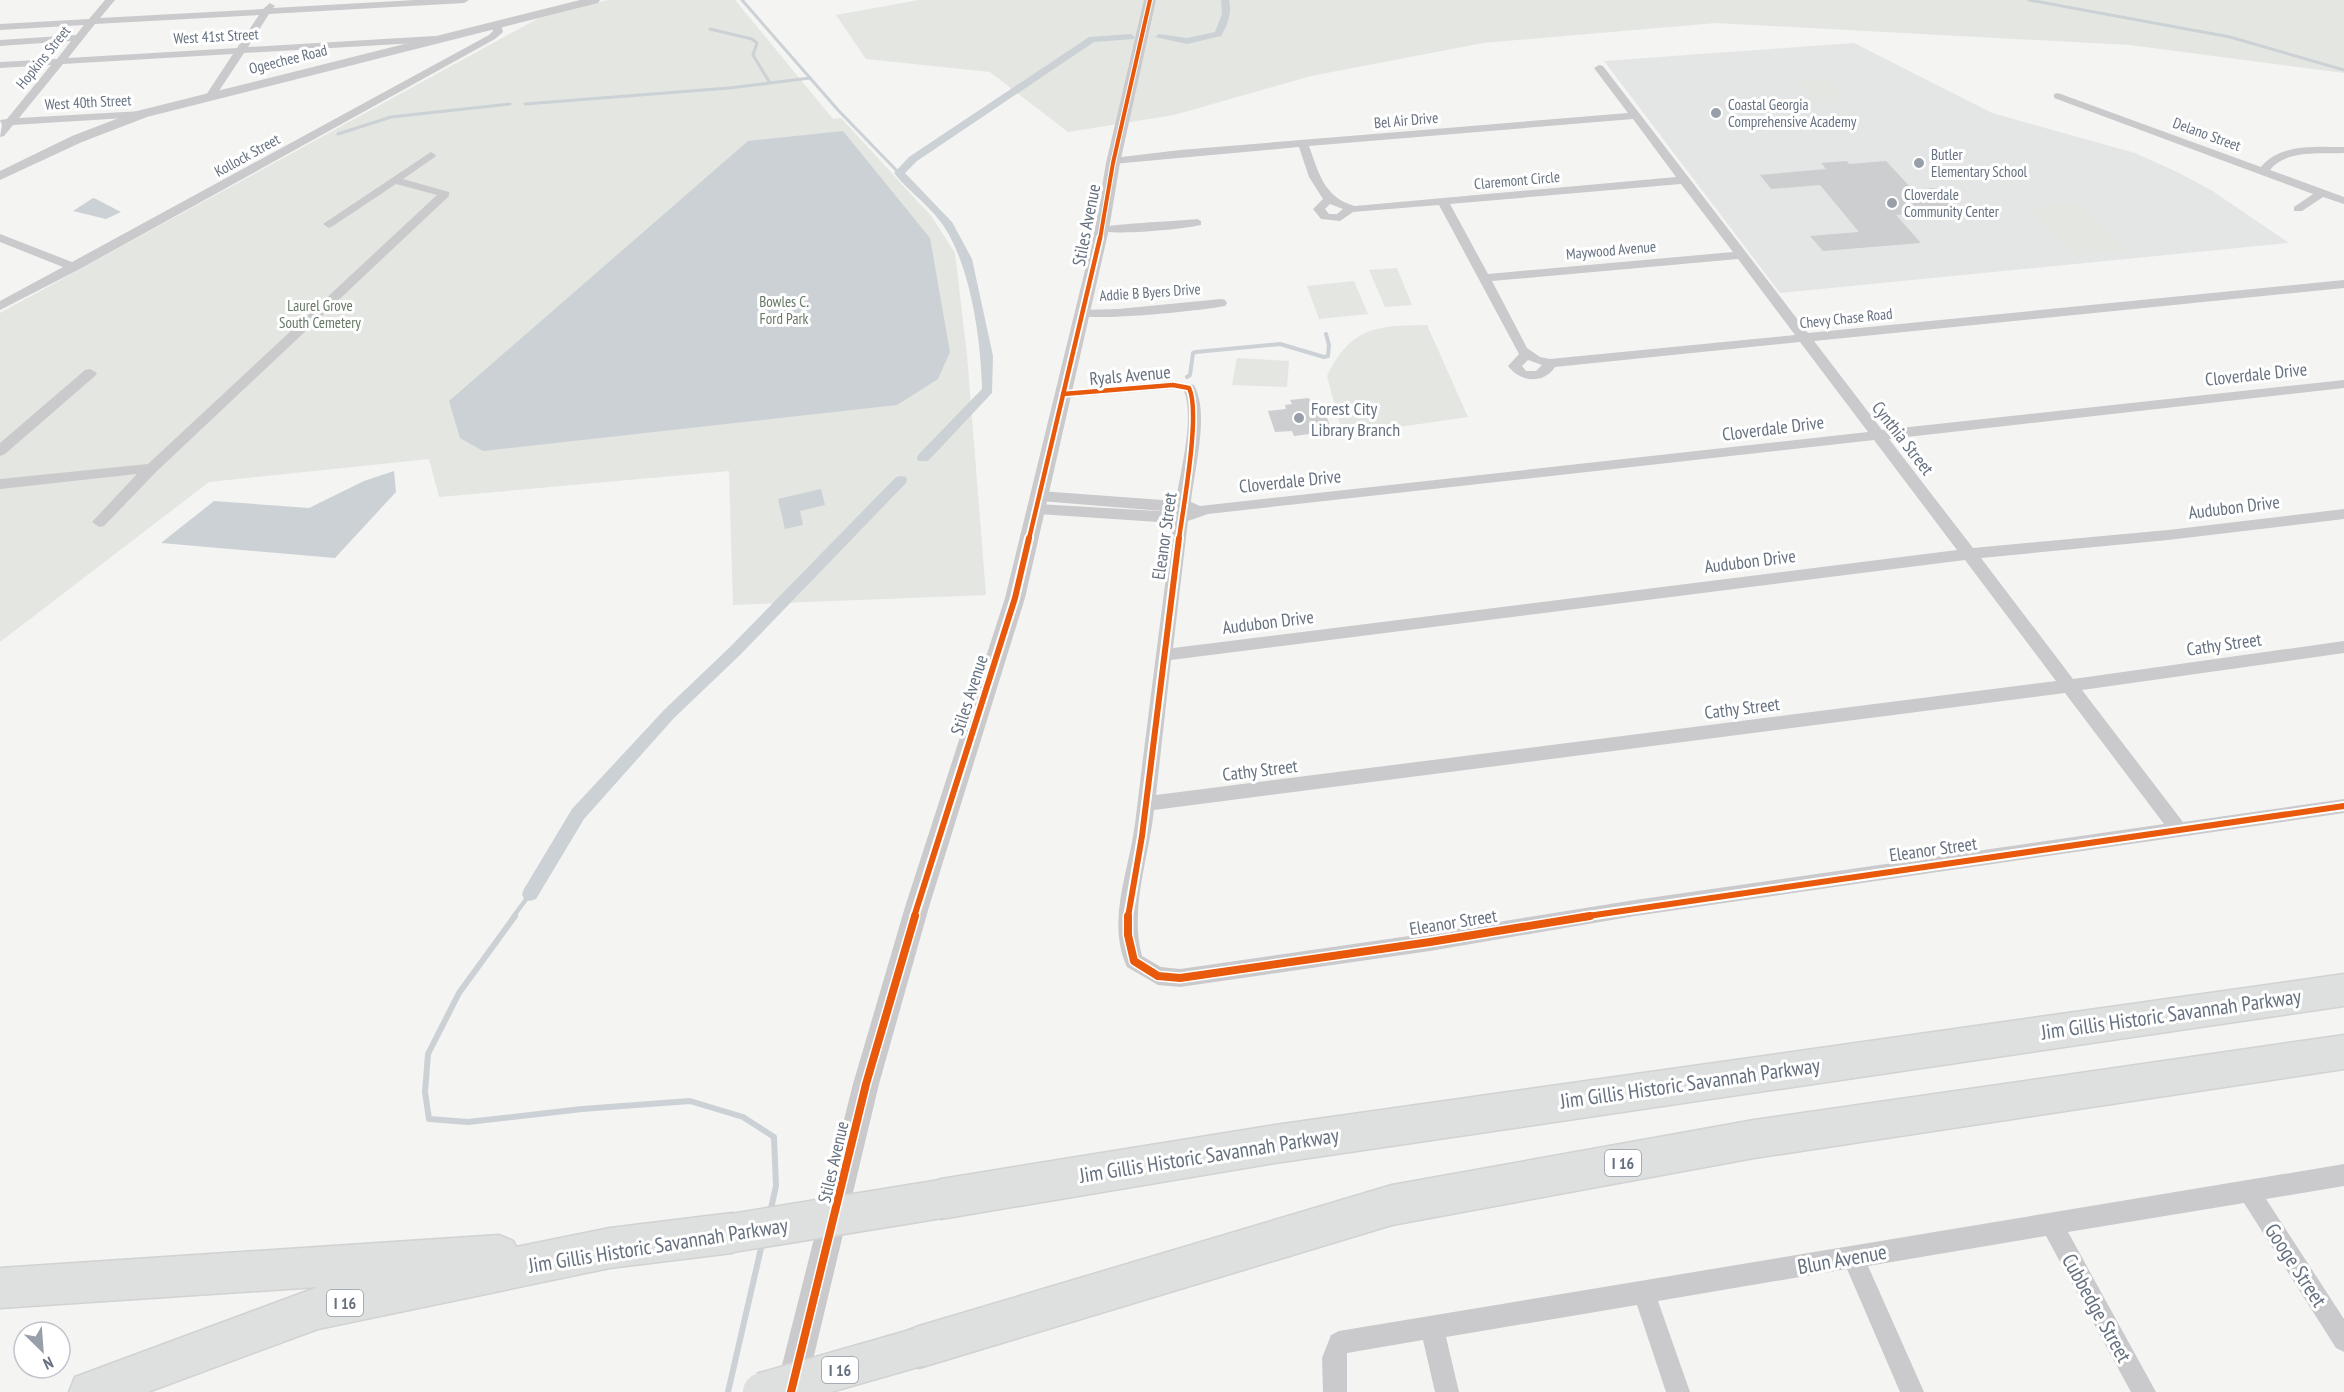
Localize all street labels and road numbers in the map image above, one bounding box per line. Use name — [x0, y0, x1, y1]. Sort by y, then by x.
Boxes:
street label: Hopkins Street — [12, 21, 74, 93]
street label: West 41st Street — [173, 24, 259, 48]
street label: Ogeechee Road — [247, 40, 329, 78]
street label: West 40th Street — [44, 90, 132, 114]
street label: Bel Air Drive — [1373, 108, 1439, 132]
street label: Delano Street — [2170, 113, 2244, 155]
street label: Kollock Street — [211, 129, 283, 181]
street label: Claremont Circle — [1473, 167, 1561, 193]
street label: Stiles Avenue — [1067, 182, 1105, 268]
street label: Maywood Avenue — [1565, 237, 1657, 263]
street label: Addie B Byers Drive — [1099, 279, 1201, 305]
street label: Chevy Chase Road — [1799, 304, 1893, 332]
street label: Cloverdale Drive — [2204, 357, 2308, 391]
street label: Ryals Avenue — [1089, 360, 1171, 390]
street label: Cynthia Street — [1867, 397, 1939, 480]
street label: Cloverdale Drive — [1721, 410, 1825, 446]
street label: Cloverdale Drive — [1238, 464, 1342, 498]
street label: Audubon Drive — [2187, 490, 2281, 524]
street label: Eleanor Street — [1146, 491, 1182, 581]
street label: Audubon Drive — [1703, 544, 1797, 578]
street label: Audubon Drive — [1221, 605, 1315, 639]
street label: Cathy Street — [2185, 627, 2263, 661]
street label: Stiles Avenue — [945, 652, 993, 738]
street label: Cathy Street — [1703, 692, 1781, 724]
street label: Cathy Street — [1221, 754, 1299, 786]
street label: Eleanor Street — [1888, 831, 1978, 867]
street label: Eleanor Street — [1408, 904, 1498, 940]
street label: Jim Gillis Historic Savannah Parkway — [2038, 982, 2303, 1046]
street label: Jim Gillis Historic Savannah Parkway — [1557, 1051, 1822, 1115]
street label: Stiles Avenue — [812, 1119, 854, 1205]
street label: Jim Gillis Historic Savannah Parkway — [1076, 1121, 1341, 1189]
road number: I 16 — [1605, 1150, 1641, 1176]
street label: Jim Gillis Historic Savannah Parkway — [525, 1211, 790, 1279]
street label: Googe Street — [2259, 1218, 2333, 1312]
street label: Blun Avenue — [1795, 1238, 1889, 1280]
street label: Cubbedge Street — [2056, 1249, 2138, 1367]
road number: I 16 — [327, 1290, 363, 1316]
road number: I 16 — [822, 1357, 858, 1383]

